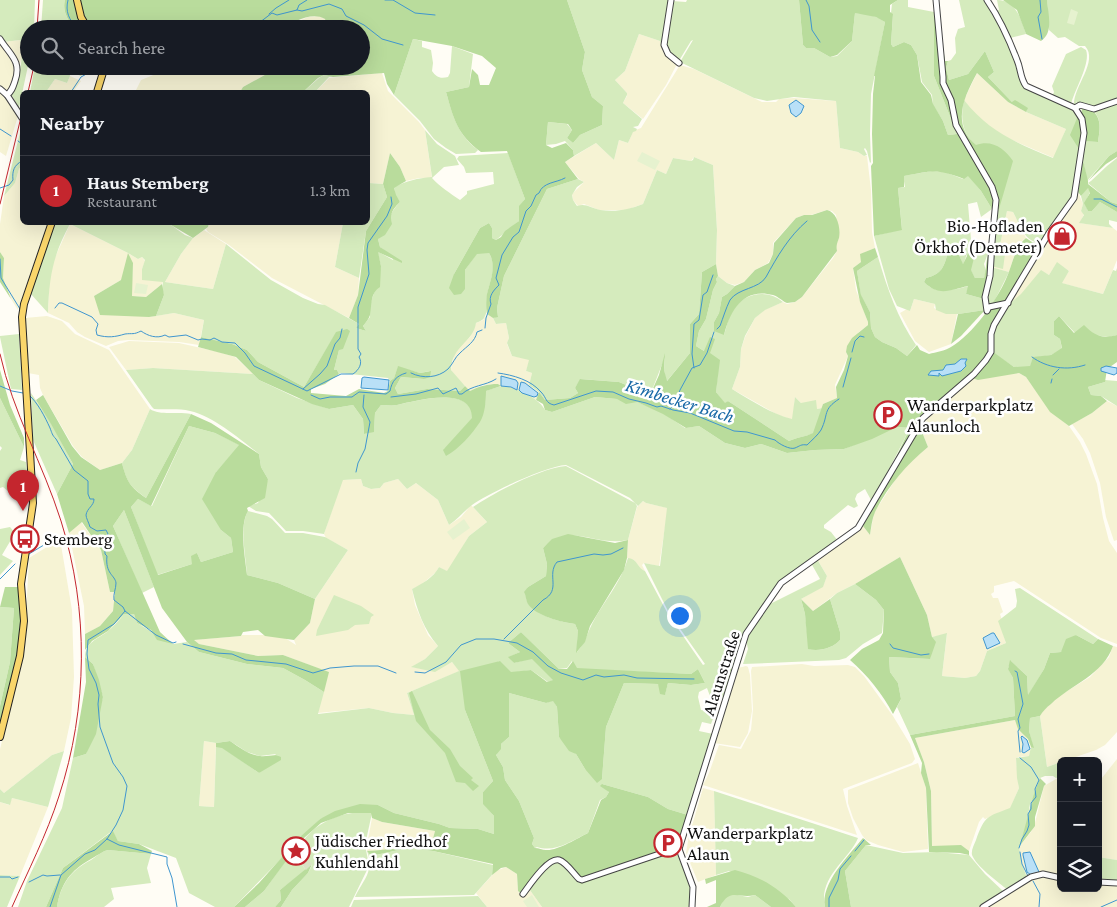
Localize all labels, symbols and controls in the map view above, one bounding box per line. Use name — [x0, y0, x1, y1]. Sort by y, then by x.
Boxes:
search box — [20, 20, 370, 75]
icon: search — [38, 34, 66, 62]
text: Search here — [78, 37, 165, 58]
text: Nearby — [40, 111, 104, 135]
text: Haus Stemberg — [87, 172, 209, 193]
text: 1 — [53, 182, 59, 199]
text: 1.3 km — [310, 182, 350, 199]
text: Restaurant — [87, 193, 157, 210]
place label: Bio-Hofladen Örkhof (Demeter) — [914, 216, 1043, 258]
shop icon: Bio-Hofladen Örkhof (Demeter) — [1047, 221, 1077, 251]
water label: Kimbecker Bach — [623, 374, 737, 427]
place label: Wanderparkplatz Alaunloch — [907, 395, 1034, 436]
parking icon: Wanderparkplatz Alaunloch — [873, 400, 903, 430]
pin: 1 — [7, 470, 39, 511]
bus stop icon: Stemberg — [10, 524, 40, 554]
place label: Stemberg — [44, 529, 113, 549]
your location — [667, 603, 693, 629]
street label: Alaunstraße — [698, 628, 744, 718]
map controls — [1057, 757, 1102, 892]
button: + — [1057, 757, 1102, 802]
button: − — [1057, 802, 1102, 847]
place label: Wanderparkplatz Alaun — [687, 823, 814, 864]
parking icon: Wanderparkplatz Alaun — [653, 828, 683, 858]
place label: Jüdischer Friedhof Kuhlendahl — [313, 831, 449, 872]
place icon: Jüdischer Friedhof Kuhlendahl — [281, 836, 311, 866]
button: layers — [1057, 847, 1102, 892]

